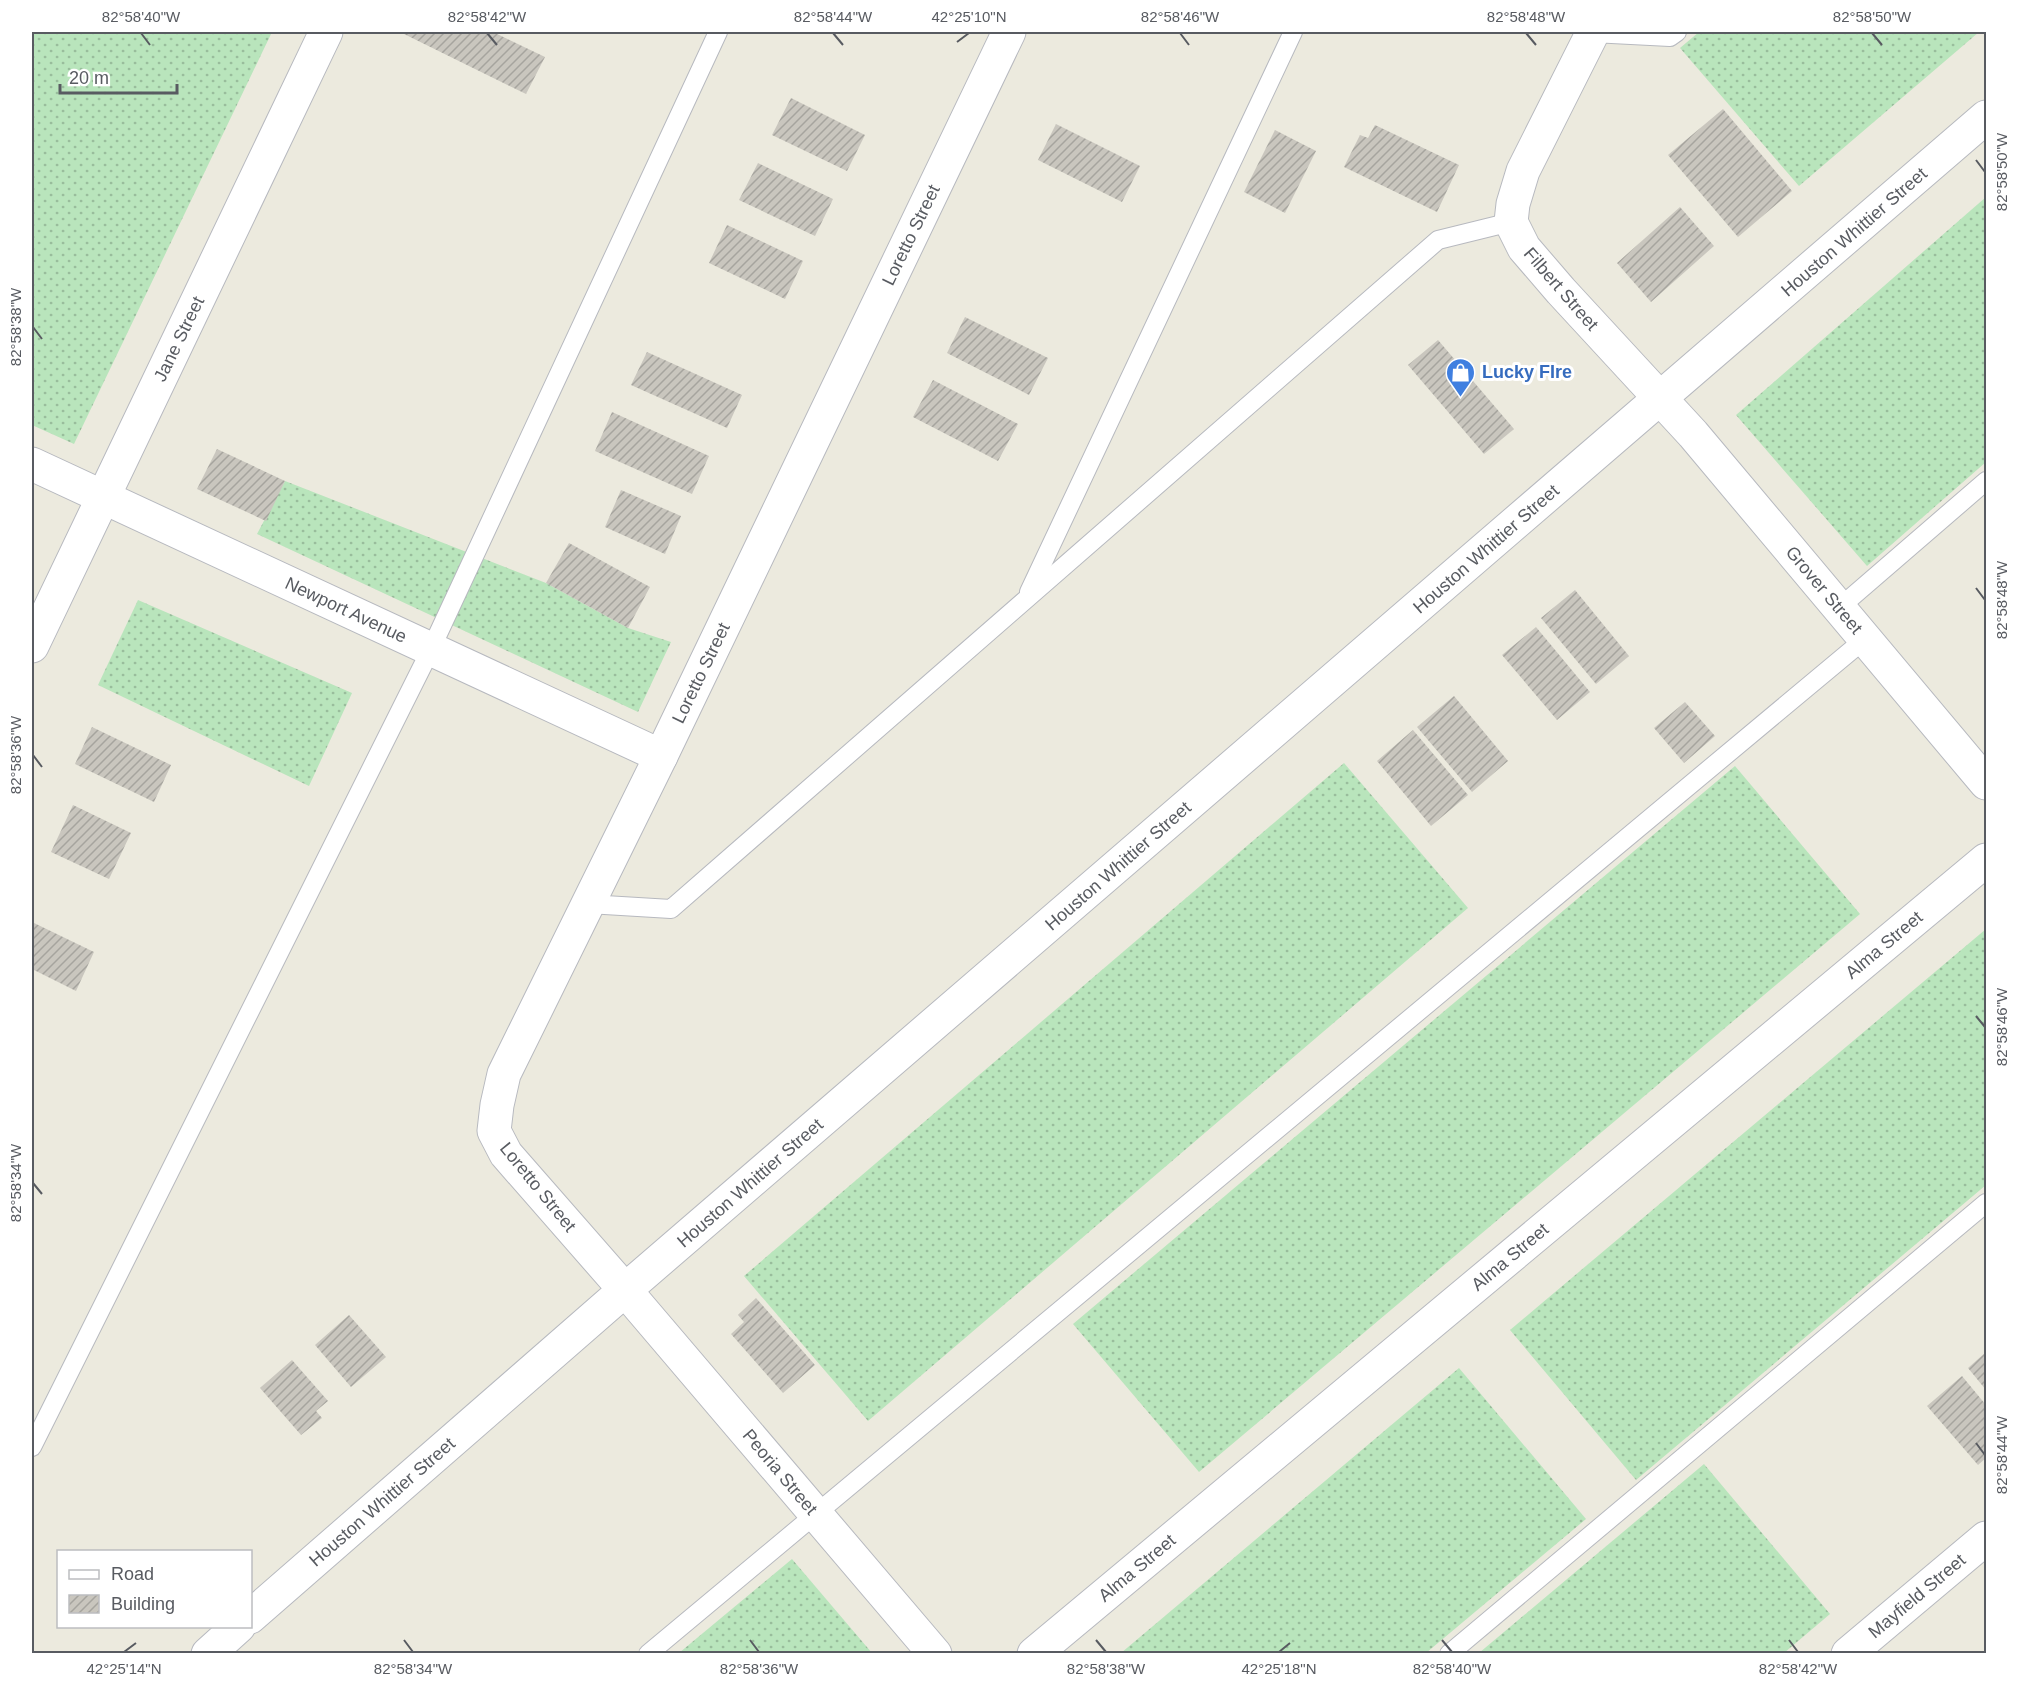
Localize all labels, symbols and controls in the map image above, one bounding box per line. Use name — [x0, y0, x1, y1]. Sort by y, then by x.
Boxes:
text: 82°58'40"W — [102, 8, 181, 25]
text: 82°58'42"W — [448, 8, 527, 25]
text: 82°58'44"W — [794, 8, 873, 25]
text: 42°25'10"N — [931, 8, 1007, 25]
text: 82°58'46"W — [1141, 8, 1220, 25]
text: 82°58'48"W — [1487, 8, 1566, 25]
text: 82°58'50"W — [1833, 8, 1912, 25]
scale bar — [60, 57, 177, 95]
text: 20 m — [69, 68, 109, 88]
text: 82°58'50"W — [1993, 132, 2010, 211]
street label: Houston Whittier Street — [1777, 163, 1931, 301]
street label: Loretto Street — [878, 182, 944, 288]
street label: Filbert Street — [1520, 244, 1602, 334]
text: 82°58'38"W — [7, 287, 24, 366]
street label: Jane Street — [150, 293, 208, 385]
shop icon: Lucky FIre — [1445, 356, 1477, 398]
place label: Lucky FIre — [1482, 362, 1572, 382]
street label: Houston Whittier Street — [1409, 480, 1563, 618]
street label: Grover Street — [1782, 542, 1866, 638]
text: 82°58'48"W — [1993, 560, 2010, 639]
street label: Newport Avenue — [282, 573, 410, 647]
street label: Loretto Street — [668, 620, 734, 726]
text: 82°58'36"W — [7, 715, 24, 794]
street label: Houston Whittier Street — [1041, 797, 1195, 935]
street label: Alma Street — [1842, 907, 1926, 983]
text: 82°58'46"W — [1993, 987, 2010, 1066]
street label: Houston Whittier Street — [673, 1114, 827, 1252]
street label: Loretto Street — [496, 1138, 580, 1236]
text: 82°58'34"W — [7, 1143, 24, 1222]
street label: Alma Street — [1468, 1219, 1552, 1295]
text: 82°58'44"W — [1993, 1415, 2010, 1494]
street label: Peoria Street — [739, 1425, 821, 1519]
street label: Houston Whittier Street — [305, 1433, 459, 1571]
street label: Alma Street — [1095, 1530, 1179, 1606]
legend — [57, 1550, 252, 1628]
street label: Mayfield Street — [1865, 1550, 1969, 1642]
text: Road — [111, 1564, 154, 1584]
text: Building — [111, 1594, 175, 1614]
text: 42°25'14"N — [86, 1660, 162, 1677]
text: 82°58'34"W — [374, 1660, 453, 1677]
text: 82°58'36"W — [720, 1660, 799, 1677]
text: 82°58'38"W — [1067, 1660, 1146, 1677]
text: 42°25'18"N — [1241, 1660, 1317, 1677]
text: 82°58'40"W — [1413, 1660, 1492, 1677]
text: 82°58'42"W — [1759, 1660, 1838, 1677]

